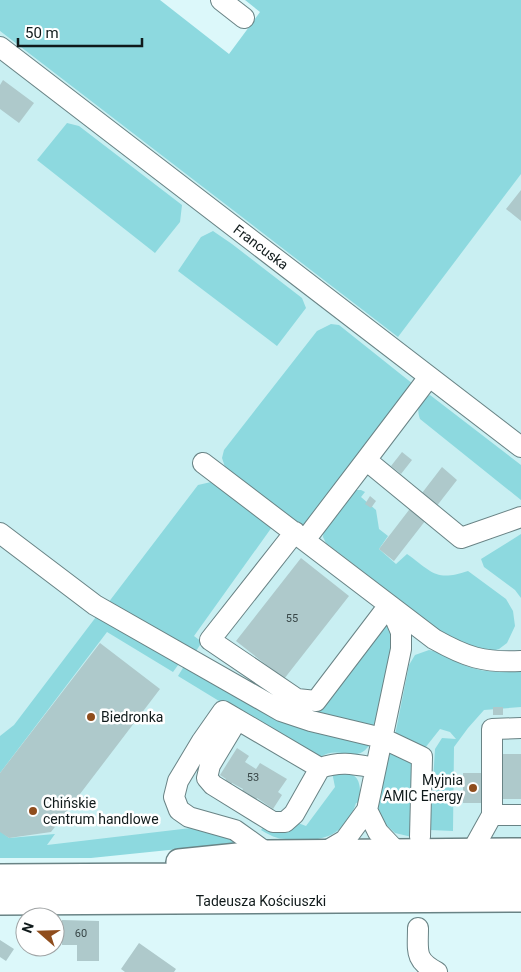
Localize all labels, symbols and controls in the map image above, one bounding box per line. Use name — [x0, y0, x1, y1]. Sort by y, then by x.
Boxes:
scale bar — [18, 15, 141, 47]
text: 50 m — [25, 24, 59, 42]
street label: Francuska — [230, 221, 292, 273]
house number: 55 — [286, 612, 298, 625]
place label: Biedronka — [101, 709, 163, 725]
marker: Biedronka — [85, 711, 97, 723]
house number: 53 — [247, 771, 259, 784]
place label: Myjnia AMIC Energy — [383, 772, 463, 804]
marker: Myjnia AMIC Energy — [467, 782, 479, 794]
place label: Chińskie centrum handlowe — [43, 795, 159, 827]
marker: Chińskie centrum handlowe — [27, 805, 39, 817]
street label: Tadeusza Kościuszki — [196, 893, 326, 909]
north arrow — [15, 907, 65, 957]
text: N — [19, 920, 37, 935]
house number: 60 — [75, 927, 87, 940]

